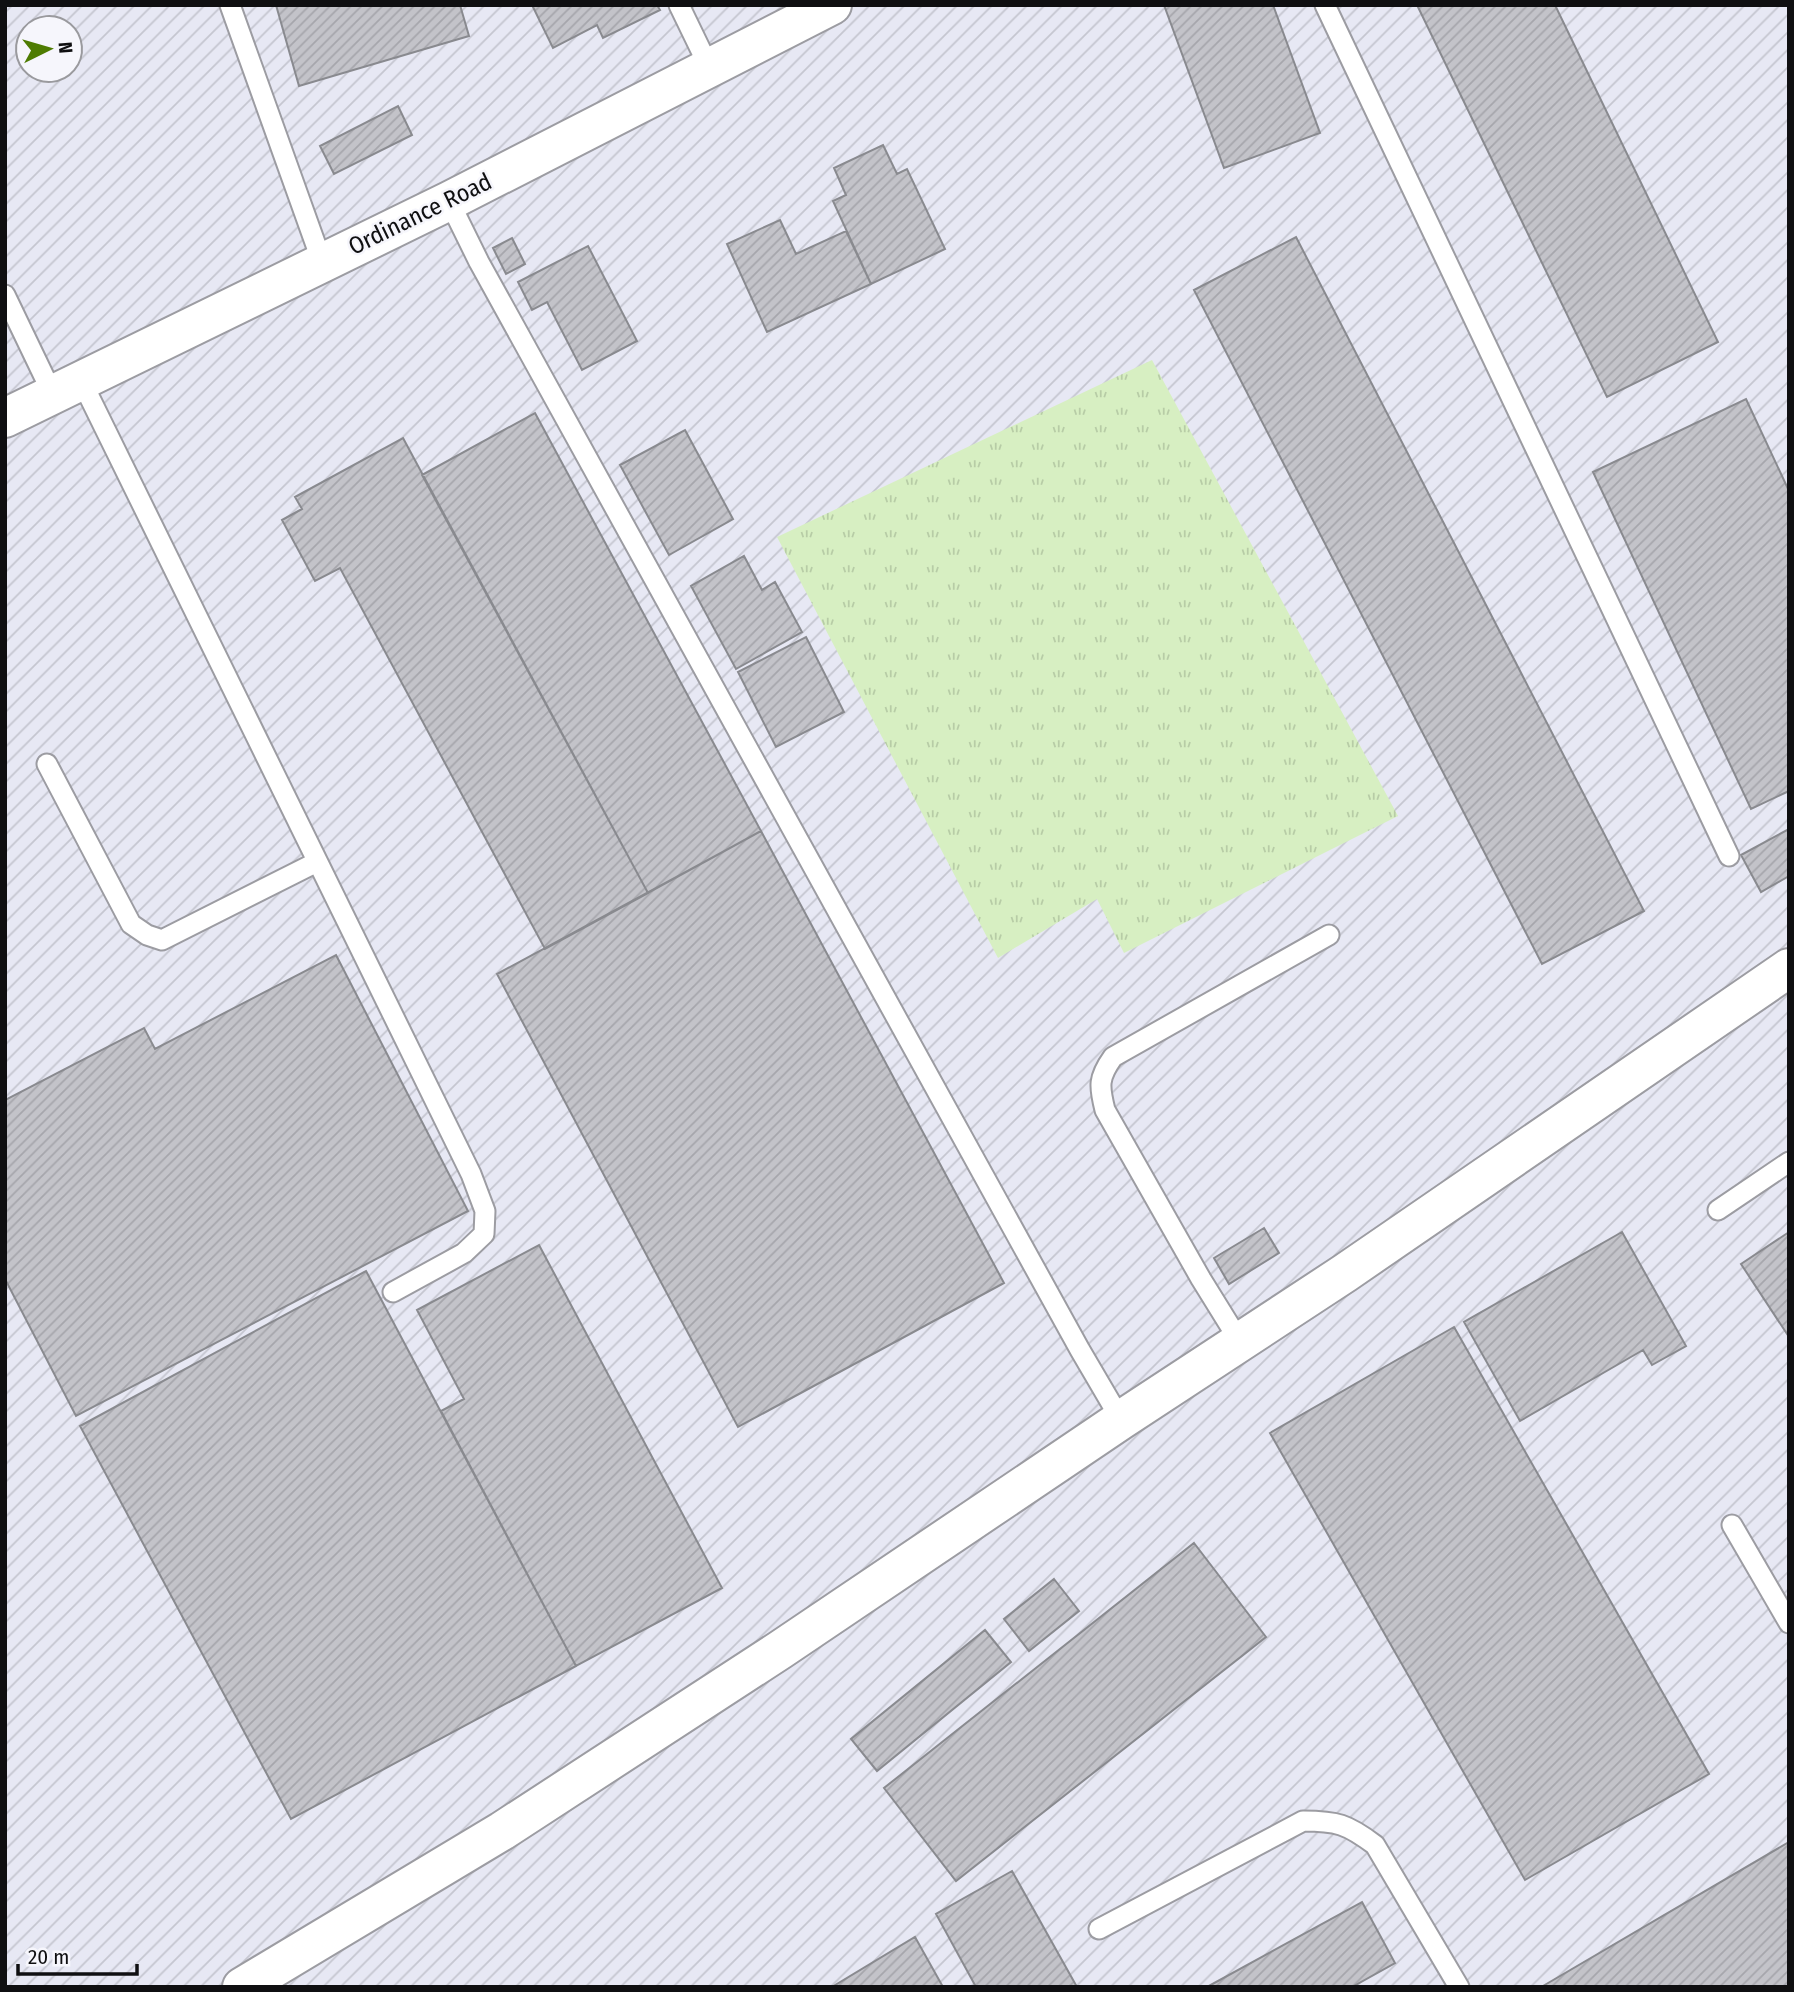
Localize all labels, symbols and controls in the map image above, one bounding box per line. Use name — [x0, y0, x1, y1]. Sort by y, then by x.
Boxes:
north arrow — [14, 14, 84, 84]
text: N — [53, 41, 77, 54]
street label: Ordinance Road — [344, 167, 496, 261]
scale bar — [18, 1932, 136, 1976]
text: 20 m — [28, 1944, 69, 1970]

